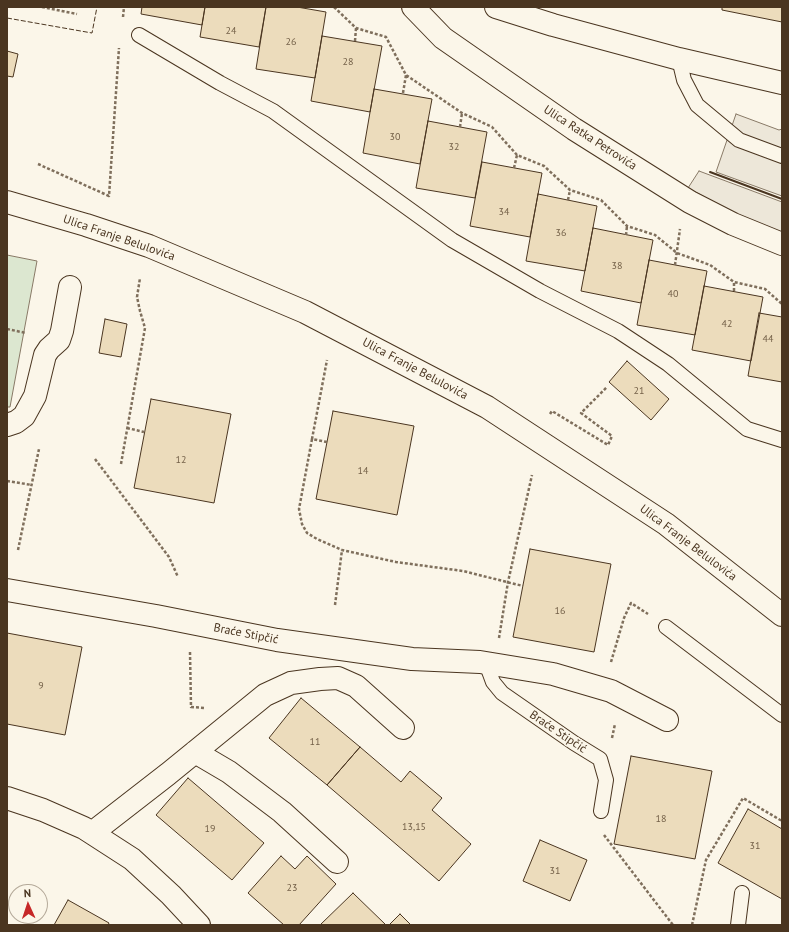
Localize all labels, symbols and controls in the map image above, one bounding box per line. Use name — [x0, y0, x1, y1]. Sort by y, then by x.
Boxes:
house number: 24 — [226, 25, 236, 37]
house number: 26 — [286, 36, 296, 48]
house number: 28 — [343, 56, 353, 68]
street label: Ulica Ratka Petrovića — [541, 102, 639, 174]
house number: 30 — [390, 131, 400, 143]
house number: 32 — [449, 141, 459, 153]
house number: 34 — [499, 206, 509, 218]
street label: Ulica Franje Belulovića — [61, 212, 177, 264]
house number: 36 — [556, 227, 566, 239]
house number: 38 — [612, 260, 622, 272]
house number: 40 — [668, 288, 678, 300]
house number: 42 — [722, 318, 732, 330]
house number: 44 — [763, 333, 773, 345]
street label: Ulica Franje Belulovića — [360, 335, 470, 403]
house number: 21 — [634, 385, 644, 397]
house number: 12 — [176, 454, 186, 466]
house number: 14 — [358, 465, 368, 477]
street label: Ulica Franje Belulovića — [637, 502, 739, 584]
house number: 16 — [555, 605, 565, 617]
street label: Braće Stipčić — [212, 621, 280, 647]
house number: 9 — [38, 680, 44, 692]
street label: Braće Stipčić — [527, 708, 589, 756]
house number: 11 — [310, 736, 320, 748]
house number: 18 — [656, 813, 666, 825]
house number: 13,15 — [402, 821, 426, 833]
house number: 19 — [205, 823, 215, 835]
house number: 31 — [750, 840, 760, 852]
house number: 31 — [550, 865, 560, 877]
house number: 23 — [287, 882, 297, 894]
north arrow — [8, 884, 48, 924]
text: N — [23, 886, 31, 900]

